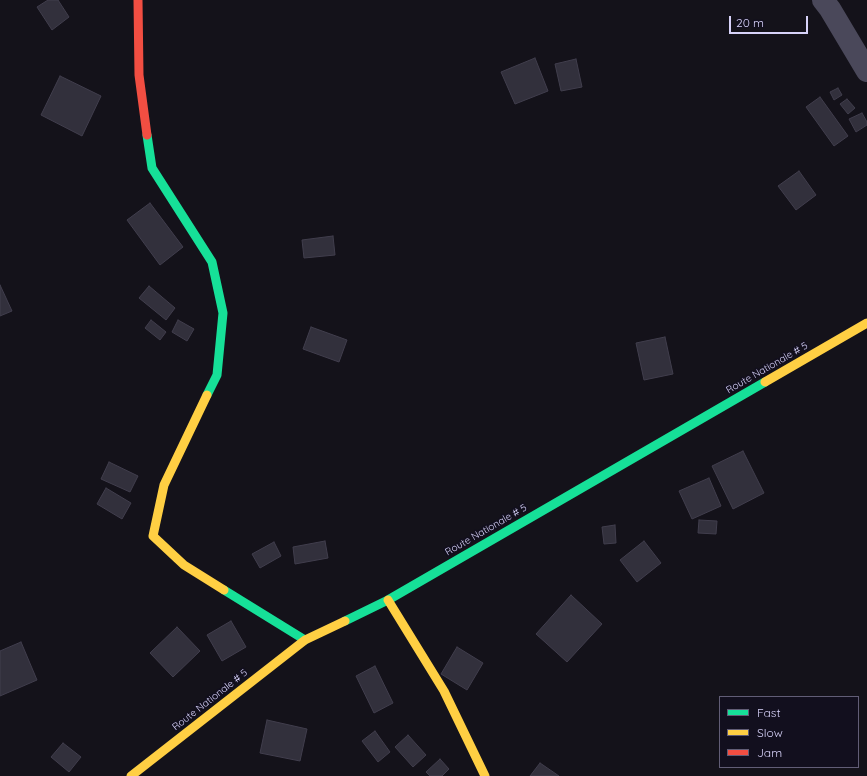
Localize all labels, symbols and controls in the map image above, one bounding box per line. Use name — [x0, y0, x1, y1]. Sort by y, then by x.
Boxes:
scale bar — [731, 8, 810, 34]
text: 20 m — [736, 15, 764, 30]
street label: Route Nationale # 5 — [724, 340, 810, 396]
street label: Route Nationale # 5 — [443, 502, 529, 558]
street label: Route Nationale # 5 — [170, 667, 250, 733]
legend — [719, 696, 859, 768]
text: Fast — [757, 705, 781, 720]
text: Slow — [757, 725, 783, 740]
text: Jam — [757, 745, 782, 760]

